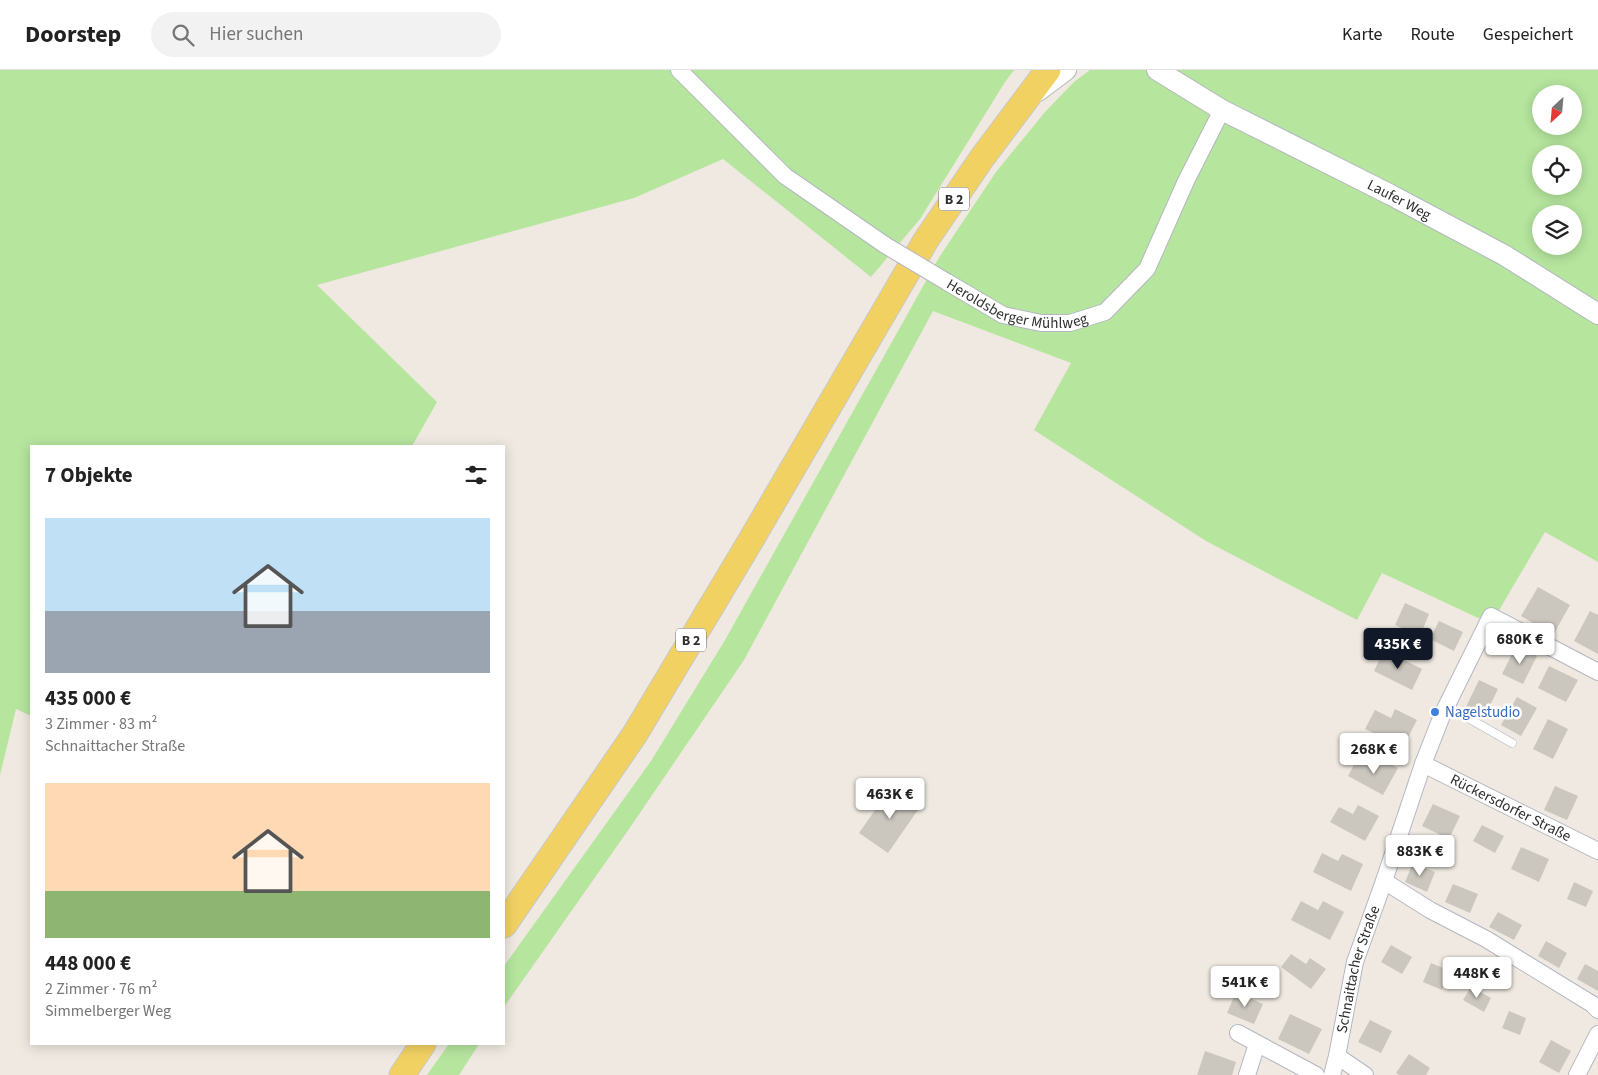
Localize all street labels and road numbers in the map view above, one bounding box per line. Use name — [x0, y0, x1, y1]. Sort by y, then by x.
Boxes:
street label: Laufer Weg — [1363, 175, 1435, 226]
road number: B 2 — [939, 188, 969, 210]
street label: Heroldsberger Mühlweg — [943, 274, 1091, 334]
road number: B 2 — [676, 628, 706, 652]
street label: Rückersdorfer Straße — [1447, 769, 1575, 847]
street label: Schnaittacher Straße — [1332, 903, 1385, 1035]

